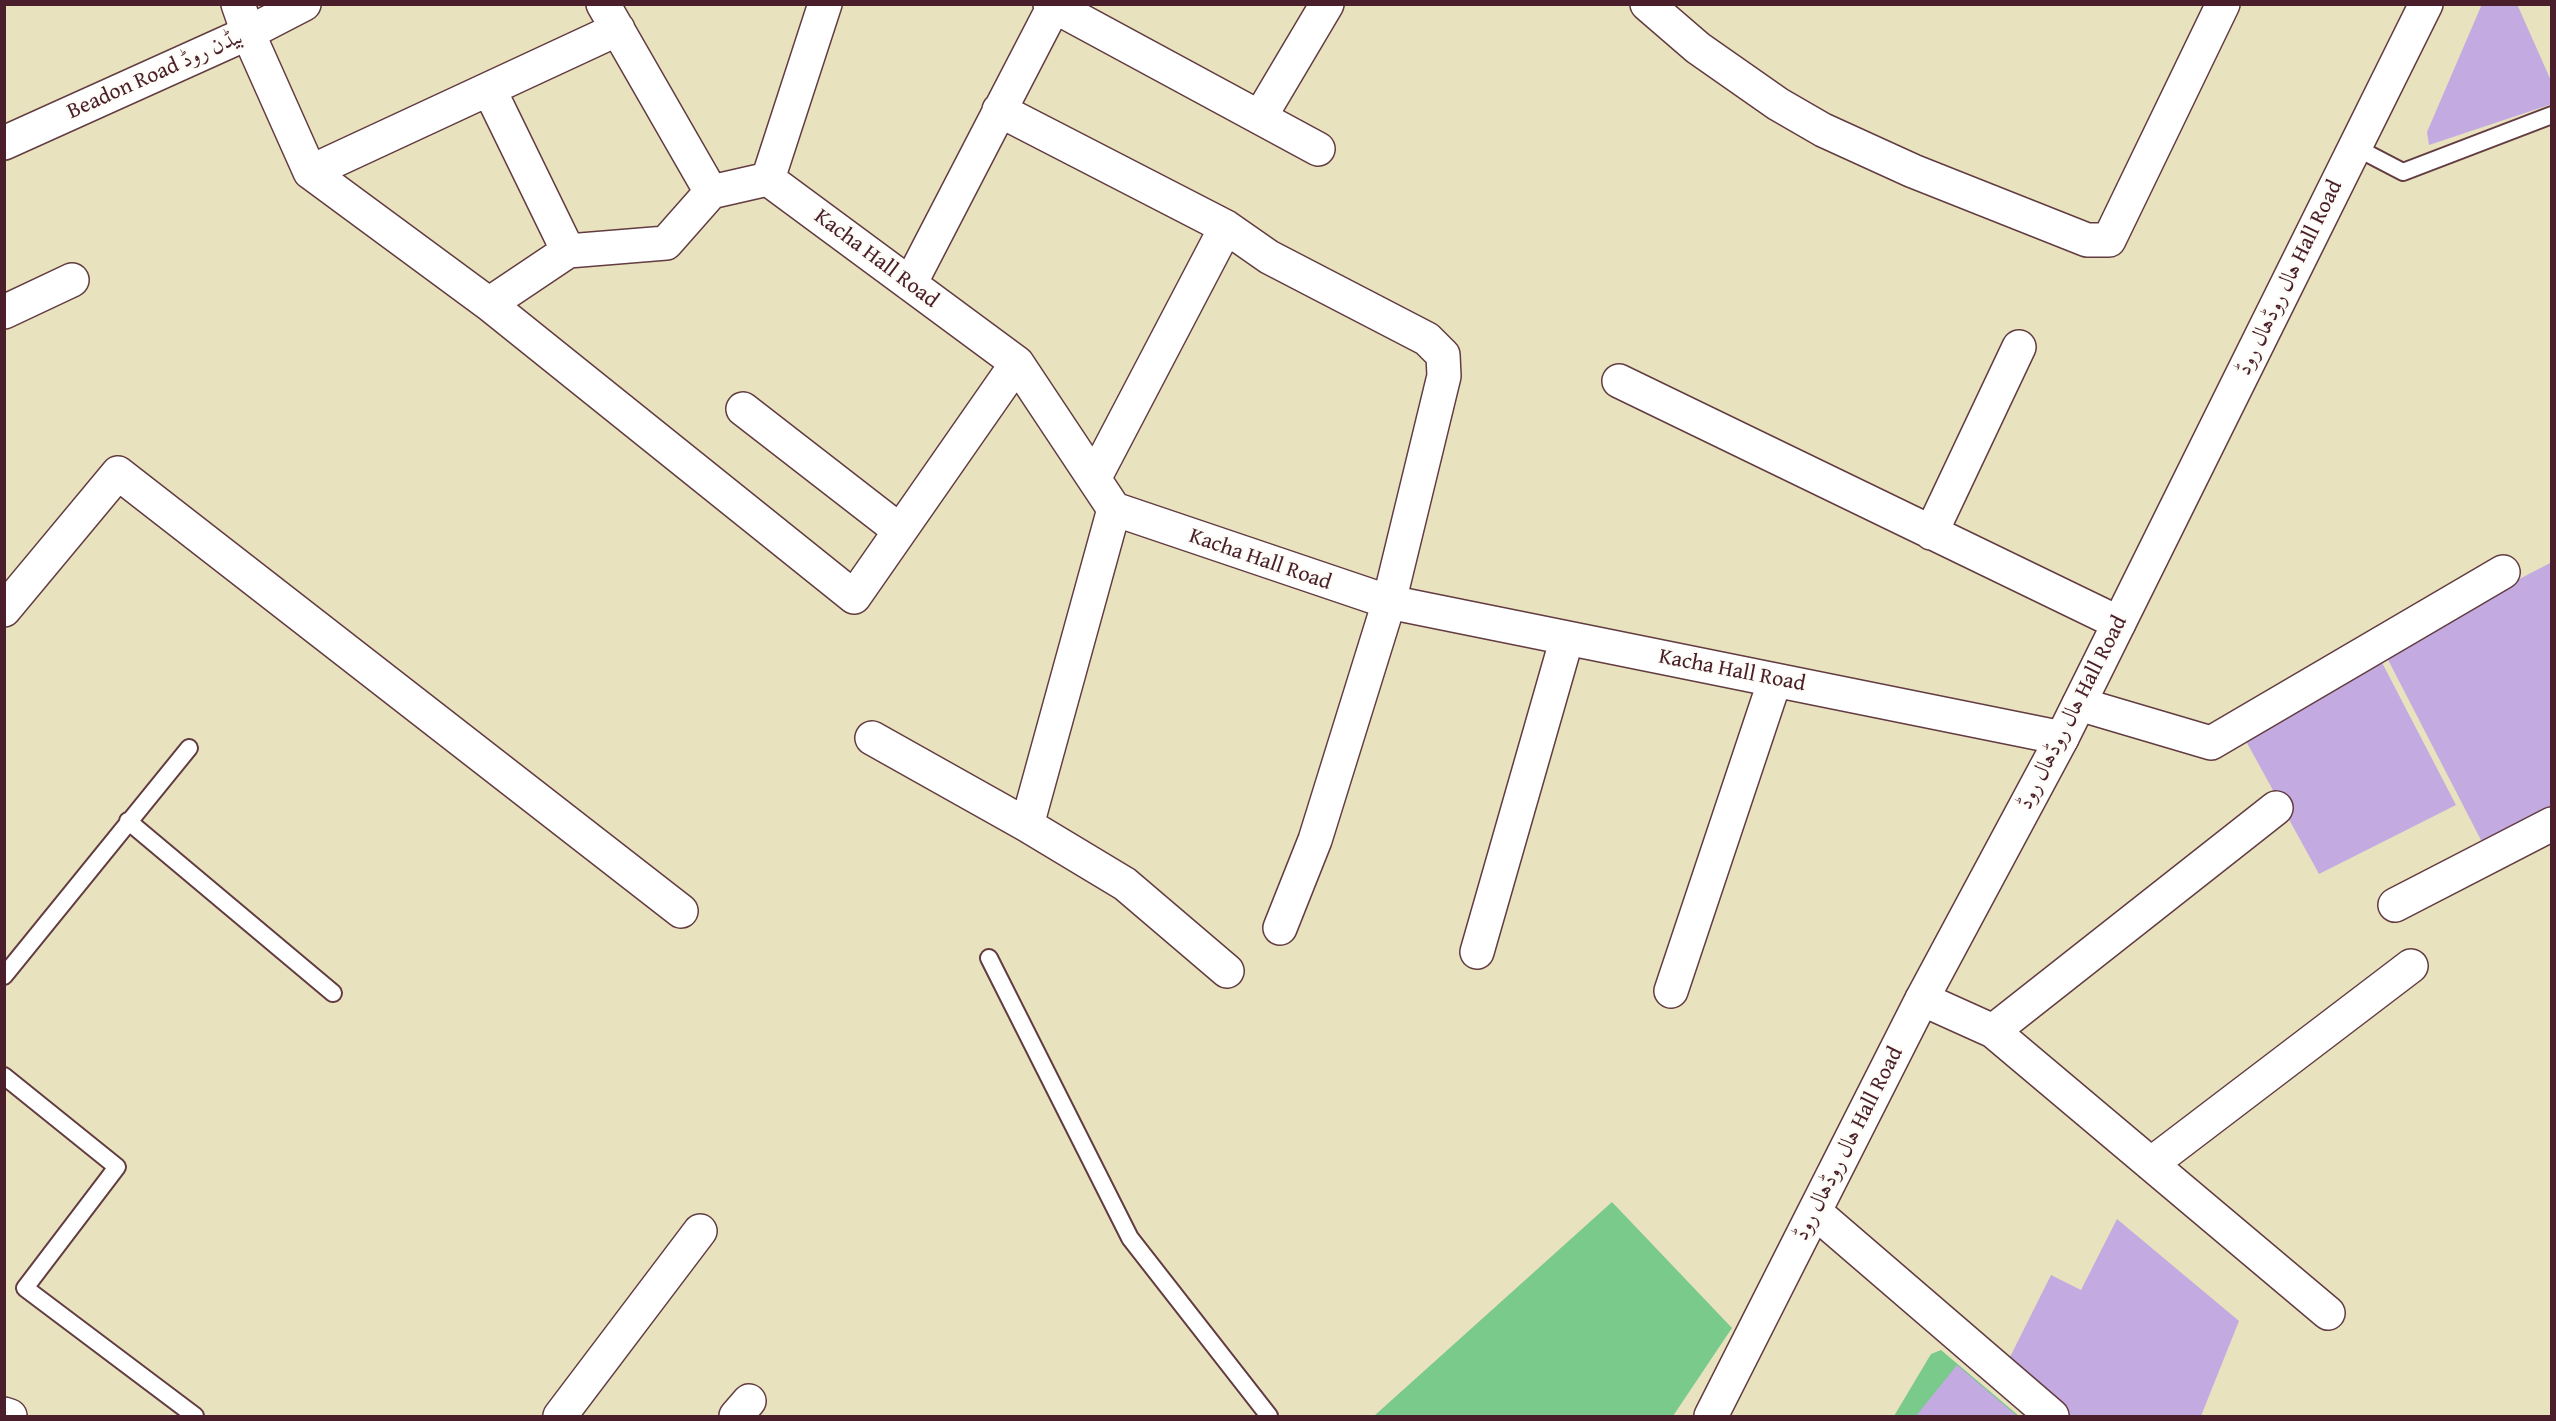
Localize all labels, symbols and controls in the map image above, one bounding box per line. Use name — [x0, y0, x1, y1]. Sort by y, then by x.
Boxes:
street label: Beadon Road بیڈن روڈ — [63, 25, 247, 125]
street label: ہال روڈہال روڈ Hall Road — [2231, 176, 2349, 380]
street label: Kacha Hall Road — [809, 204, 943, 314]
street label: Kacha Hall Road — [1185, 523, 1335, 597]
street label: ہال روڈہال روڈ Hall Road — [2013, 612, 2133, 814]
street label: Kacha Hall Road — [1657, 644, 1807, 698]
street label: ہال روڈہال روڈ Hall Road — [1789, 1043, 1909, 1245]

